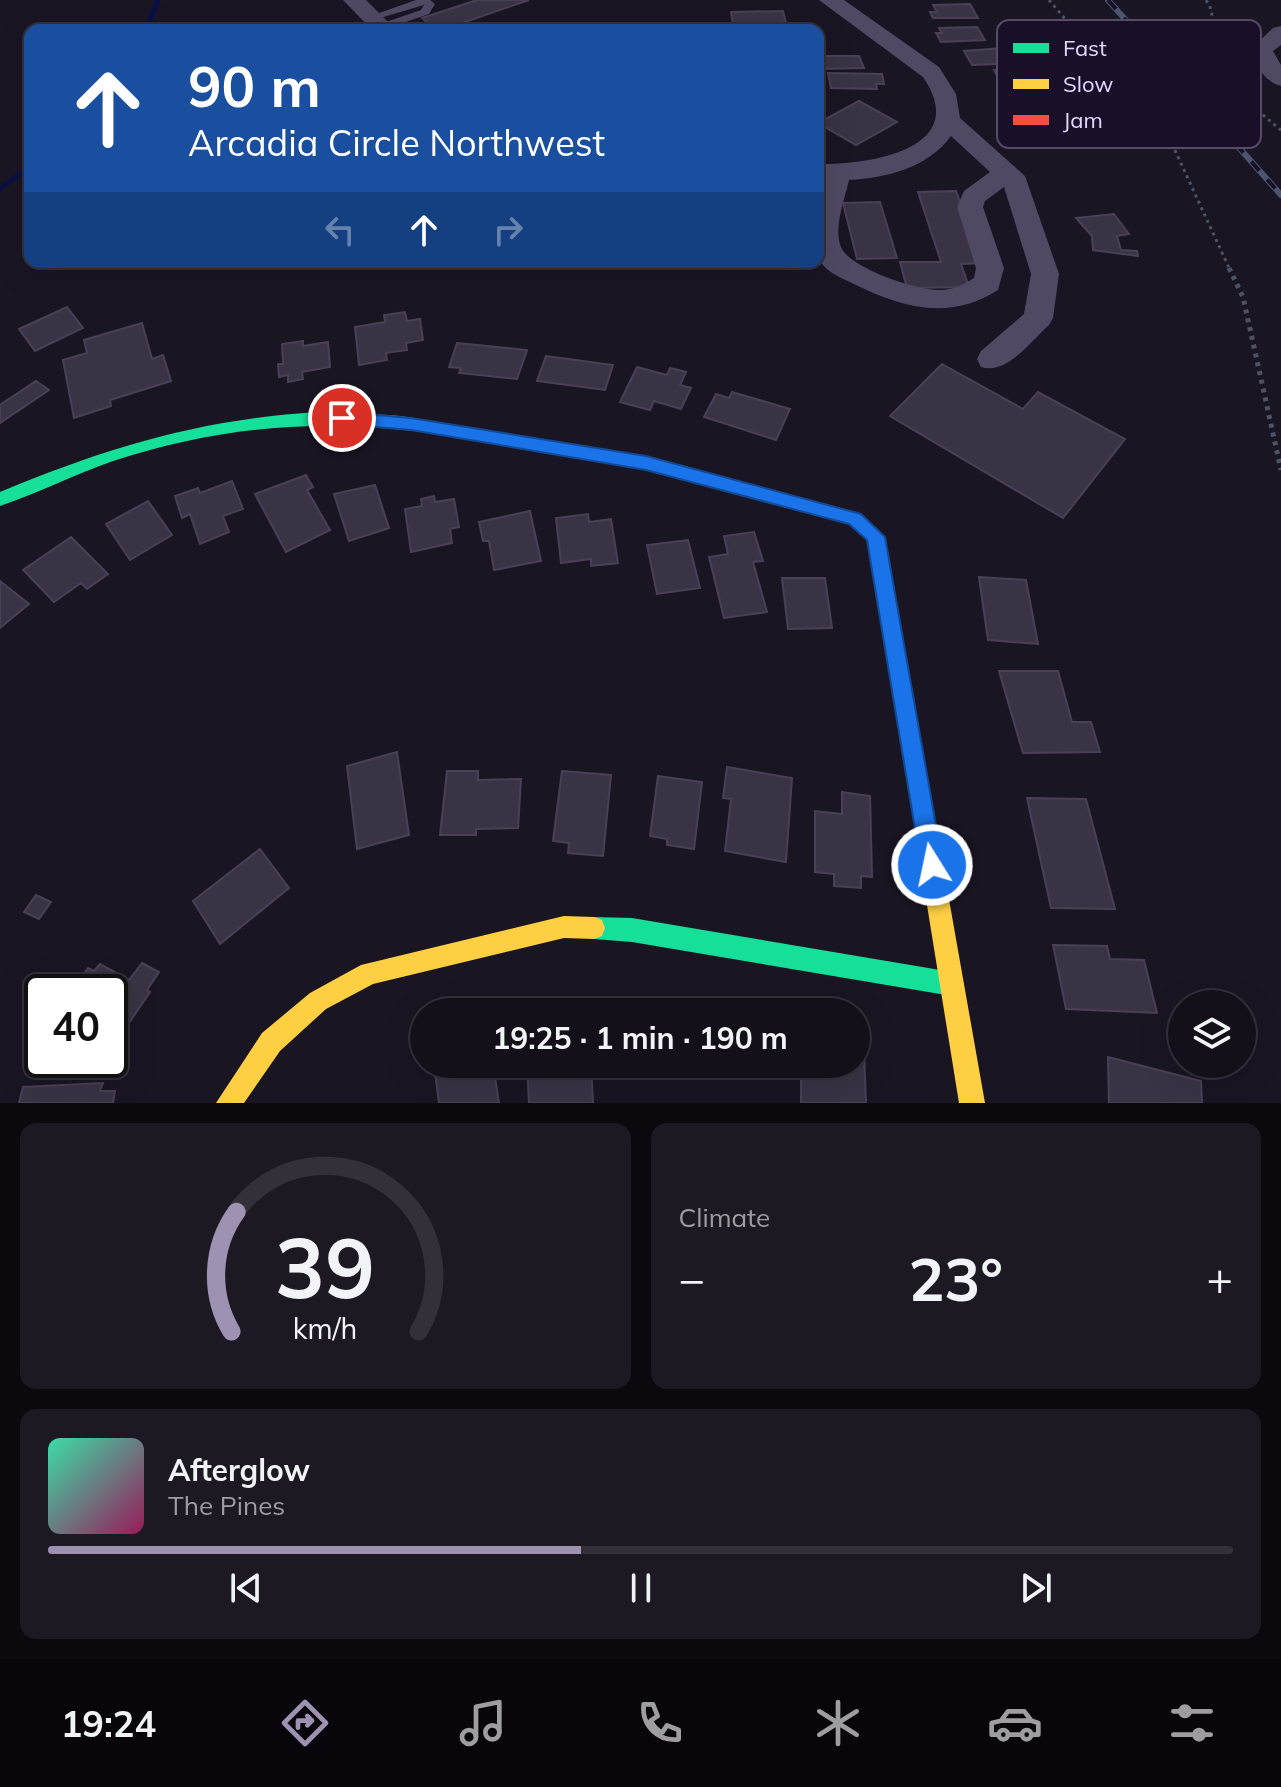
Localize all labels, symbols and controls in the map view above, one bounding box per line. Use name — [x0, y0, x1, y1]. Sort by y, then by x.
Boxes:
legend — [997, 20, 1261, 148]
text: Fast — [1063, 34, 1107, 62]
text: 90 m — [188, 51, 321, 121]
icon: ahead — [56, 56, 160, 160]
text: Slow — [1063, 70, 1113, 98]
text: Jam — [1063, 106, 1103, 134]
text: Arcadia Circle Northwest — [188, 120, 605, 165]
icon: left — [318, 208, 362, 252]
icon: ahead — [402, 208, 446, 252]
icon: right — [486, 208, 530, 252]
pin — [308, 384, 376, 452]
icon: arrive — [320, 396, 364, 440]
position arrow — [890, 823, 974, 907]
speed limit sign: 40 — [24, 974, 128, 1078]
map controls — [1168, 990, 1256, 1078]
button: layers — [1168, 990, 1256, 1078]
text: 19:25 · 1 min · 190 m — [492, 1019, 788, 1057]
text: Climate — [679, 1201, 770, 1234]
text: 39 — [275, 1214, 375, 1319]
text: 23° — [908, 1241, 1003, 1316]
text: − — [679, 1251, 705, 1306]
text: + — [1207, 1251, 1233, 1306]
text: km/h — [293, 1310, 358, 1346]
text: Afterglow — [168, 1451, 310, 1489]
text: The Pines — [168, 1489, 285, 1522]
icon: previous — [224, 1566, 268, 1610]
icon: pause — [619, 1566, 663, 1610]
icon: next — [1014, 1566, 1058, 1610]
icon: directions — [277, 1695, 333, 1751]
icon: music — [455, 1695, 511, 1751]
icon: phone — [632, 1695, 688, 1751]
icon: climate — [810, 1695, 866, 1751]
icon: car — [987, 1695, 1043, 1751]
icon: filters — [1164, 1695, 1220, 1751]
text: 19:24 — [61, 1701, 156, 1746]

